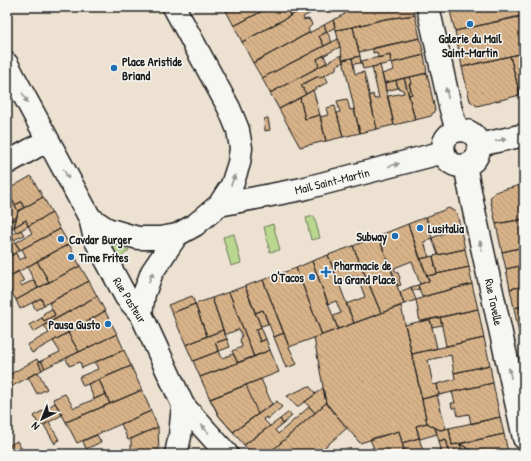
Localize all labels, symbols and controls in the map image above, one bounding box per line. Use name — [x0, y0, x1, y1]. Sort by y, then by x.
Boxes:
marker: Galerie du Mail Saint-Martin — [465, 19, 475, 29]
place label: Galerie du Mail Saint-Martin — [438, 30, 502, 61]
place label: Place Aristide Briand — [122, 53, 182, 84]
marker: Place Aristide Briand — [109, 63, 119, 73]
one-way arrow — [443, 87, 449, 99]
one-way arrow — [22, 92, 29, 104]
one-way arrow — [496, 137, 508, 143]
one-way arrow — [389, 162, 401, 168]
street label: Mail Saint-Martin — [293, 163, 371, 199]
one-way arrow — [63, 168, 70, 180]
one-way arrow — [231, 174, 237, 186]
place label: Lusitalia — [428, 220, 464, 237]
marker: Lusitalia — [415, 223, 425, 233]
place label: Subway — [356, 228, 387, 246]
place label: Cavdar Burger — [69, 231, 132, 249]
marker: Subway — [390, 231, 400, 241]
marker: Cavdar Burger — [56, 234, 66, 244]
one-way arrow — [478, 240, 484, 252]
place label: Time Frites — [78, 249, 129, 266]
marker: Time Frites — [66, 252, 76, 262]
place label: Pharmacie de la Grand Place — [334, 257, 396, 288]
marker: Pharmacie de la Grand Place — [321, 267, 331, 277]
place label: O'Tacos — [271, 269, 304, 286]
one-way arrow — [148, 271, 154, 283]
marker: O'Tacos — [307, 272, 317, 282]
street label: Rue Pasteur — [109, 274, 151, 327]
street label: Rue Tavelle — [481, 277, 507, 327]
place label: Pausa Gusto — [48, 316, 100, 333]
marker: Pausa Gusto — [103, 319, 113, 329]
one-way arrow — [506, 367, 512, 379]
north arrow — [22, 399, 62, 439]
text: N — [28, 419, 42, 433]
one-way arrow — [200, 424, 210, 434]

